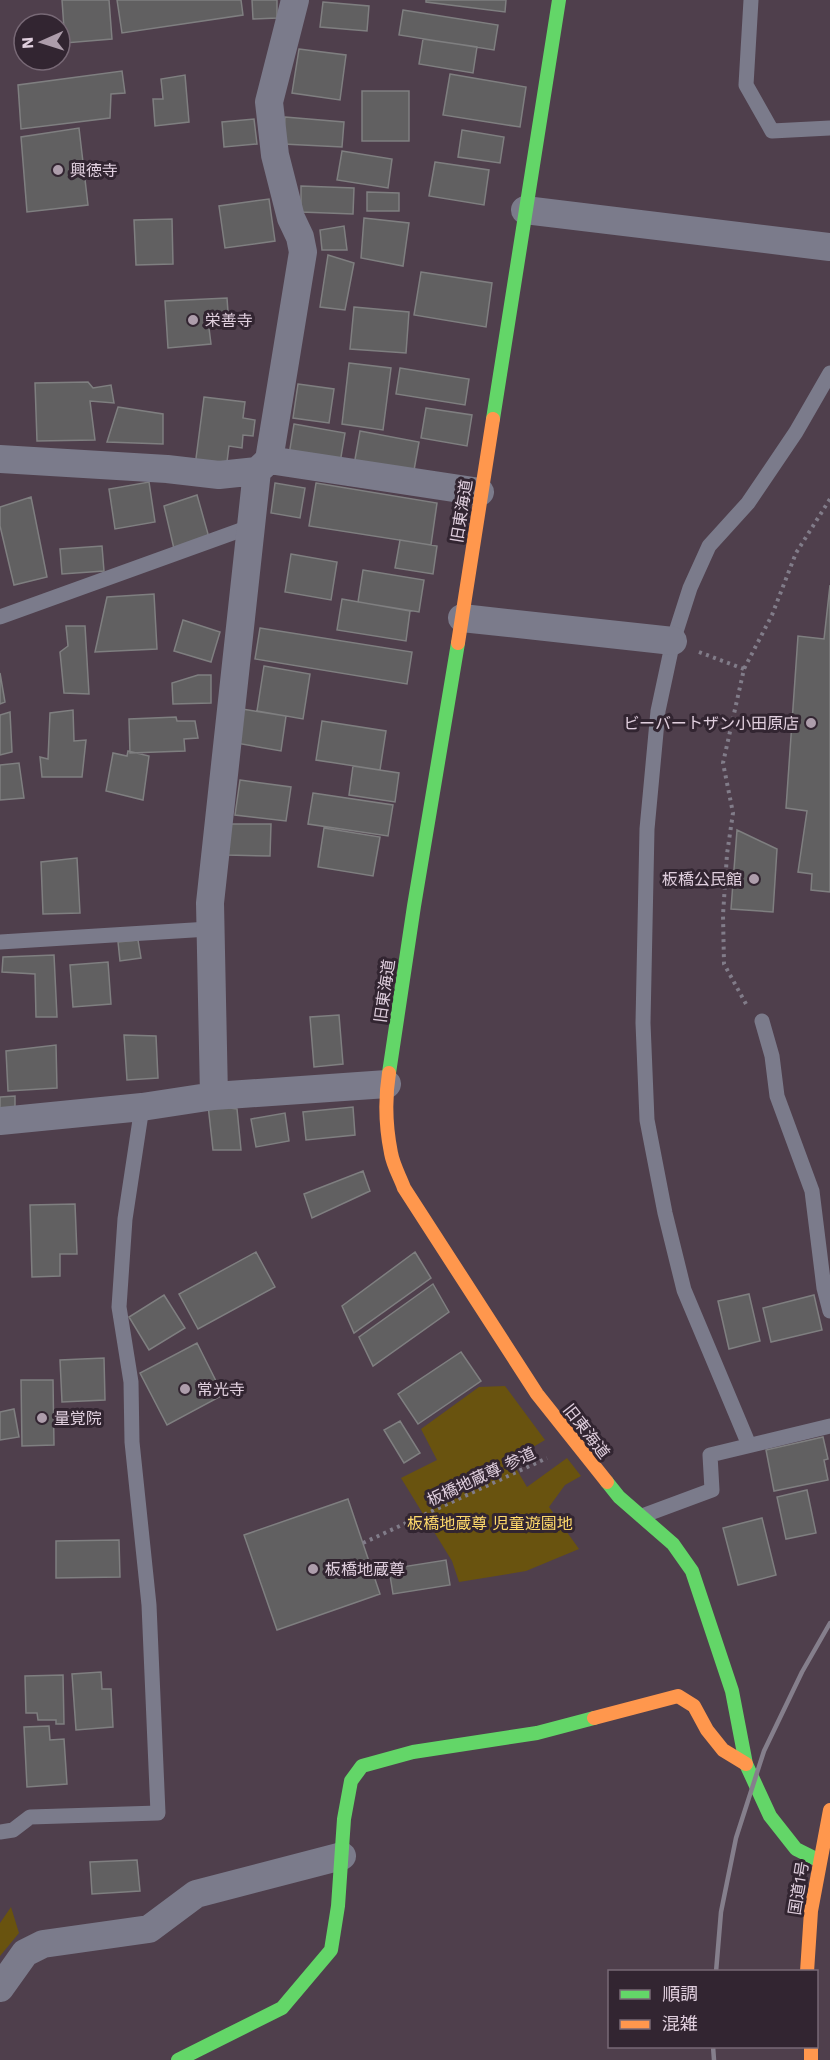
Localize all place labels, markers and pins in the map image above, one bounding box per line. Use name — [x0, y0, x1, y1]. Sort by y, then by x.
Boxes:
place label: 興徳寺 — [70, 161, 118, 180]
marker: 興徳寺 — [51, 163, 65, 177]
place label: 栄善寺 — [205, 311, 253, 330]
marker: 栄善寺 — [186, 313, 200, 327]
place label: ビーバートザン小田原店 — [623, 714, 799, 733]
marker: ビーバートザン小田原店 — [804, 716, 818, 730]
place label: 板橋公民館 — [662, 870, 742, 889]
marker: 板橋公民館 — [747, 872, 761, 886]
place label: 常光寺 — [197, 1380, 245, 1399]
marker: 常光寺 — [178, 1382, 192, 1396]
place label: 量覚院 — [54, 1409, 102, 1428]
marker: 量覚院 — [35, 1411, 49, 1425]
place label: 板橋地蔵尊 — [325, 1560, 405, 1579]
marker: 板橋地蔵尊 — [306, 1562, 320, 1576]

